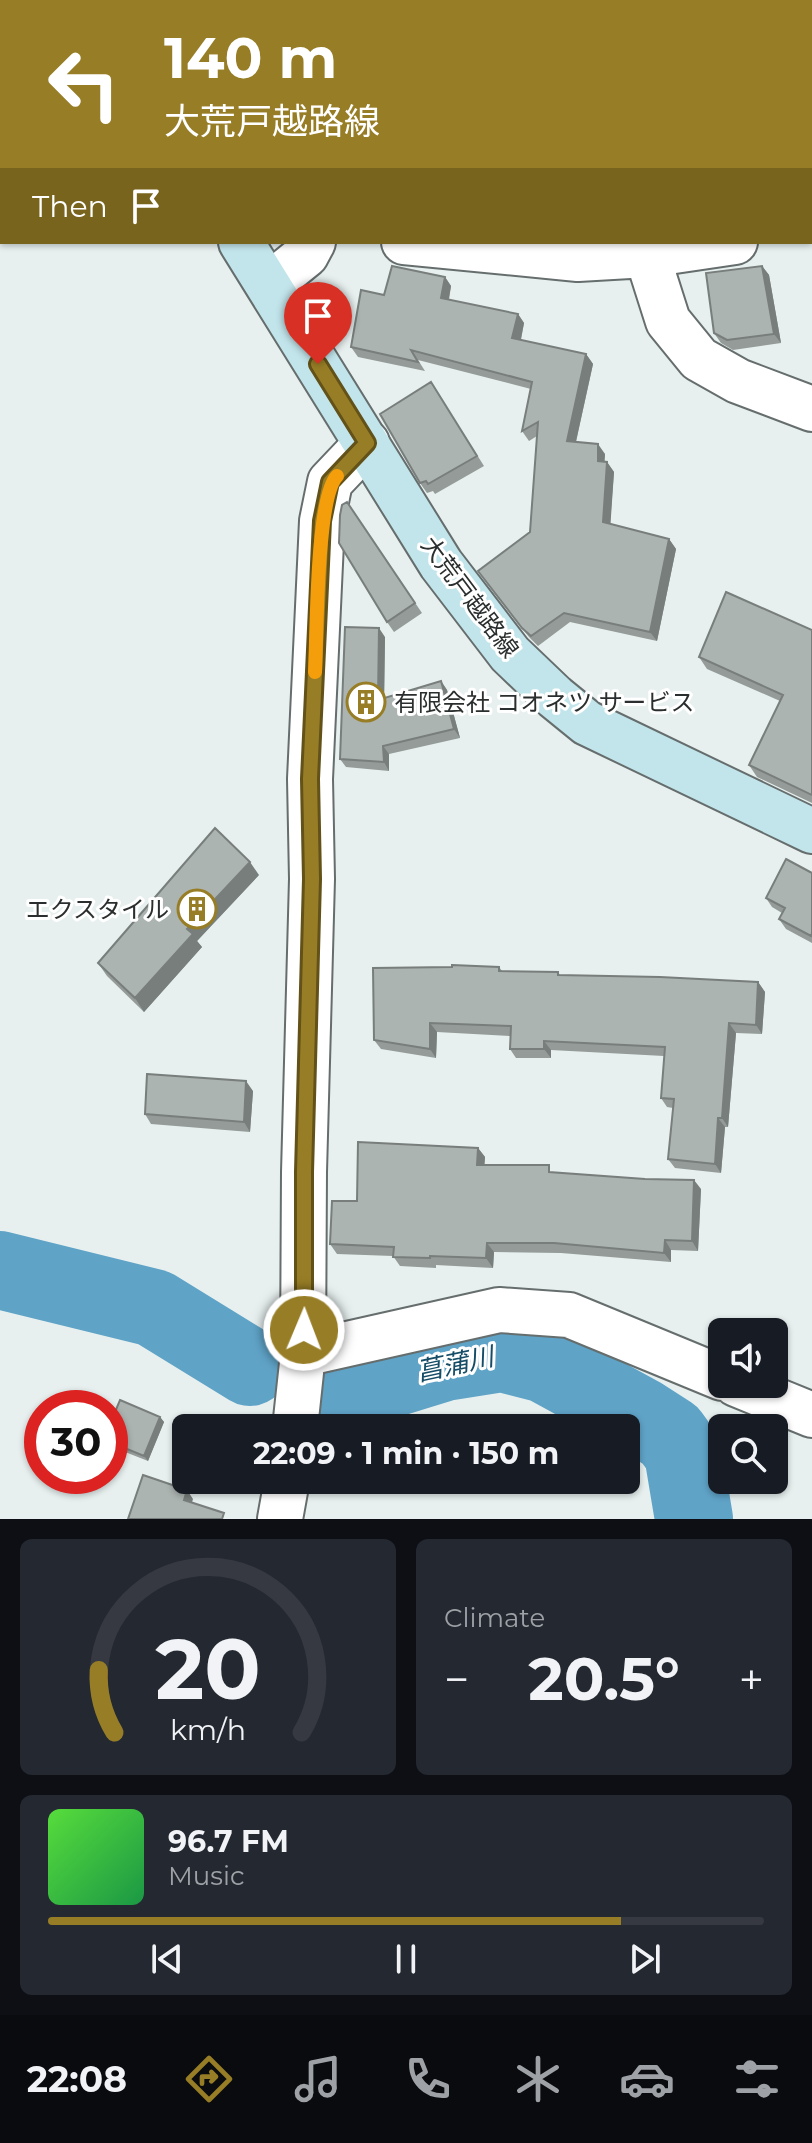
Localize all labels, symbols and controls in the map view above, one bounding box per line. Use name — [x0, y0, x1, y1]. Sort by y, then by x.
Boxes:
text: 140 m — [164, 24, 337, 92]
icon: left — [32, 32, 136, 136]
text: 大荒戸越路線 — [164, 99, 380, 143]
icon: arrive — [124, 184, 168, 228]
text: Then — [32, 188, 108, 225]
pin — [284, 282, 352, 364]
icon: arrive — [296, 294, 340, 338]
street label: 大荒戸越路線 — [415, 531, 525, 663]
building icon: 有限会社 コオネツ サービス — [345, 681, 387, 723]
place label: 有限会社 コオネツ サービス — [394, 688, 695, 717]
building icon: エクスタイル — [176, 888, 218, 930]
place label: エクスタイル — [26, 895, 169, 924]
position arrow — [262, 1288, 346, 1372]
map controls — [708, 1318, 788, 1494]
button: sound — [708, 1318, 788, 1398]
water label: 菖蒲川 — [414, 1340, 499, 1388]
speed limit sign: 30 — [24, 1390, 128, 1494]
button: search — [708, 1414, 788, 1494]
text: 22:09 · 1 min · 150 m — [253, 1435, 559, 1472]
text: Climate — [444, 1602, 545, 1634]
text: 20 — [155, 1618, 261, 1720]
text: 20.5° — [528, 1642, 680, 1715]
text: − — [444, 1652, 469, 1706]
text: + — [739, 1652, 764, 1706]
text: km/h — [170, 1712, 246, 1747]
text: 96.7 FM — [168, 1823, 289, 1860]
text: Music — [168, 1860, 245, 1892]
icon: previous — [145, 1937, 189, 1981]
icon: pause — [384, 1937, 428, 1981]
icon: next — [623, 1937, 667, 1981]
icon: directions — [181, 2051, 237, 2107]
icon: music — [290, 2051, 346, 2107]
icon: phone — [400, 2051, 456, 2107]
icon: climate — [510, 2051, 566, 2107]
icon: car — [619, 2051, 675, 2107]
icon: filters — [729, 2051, 785, 2107]
text: 22:08 — [27, 2057, 127, 2101]

